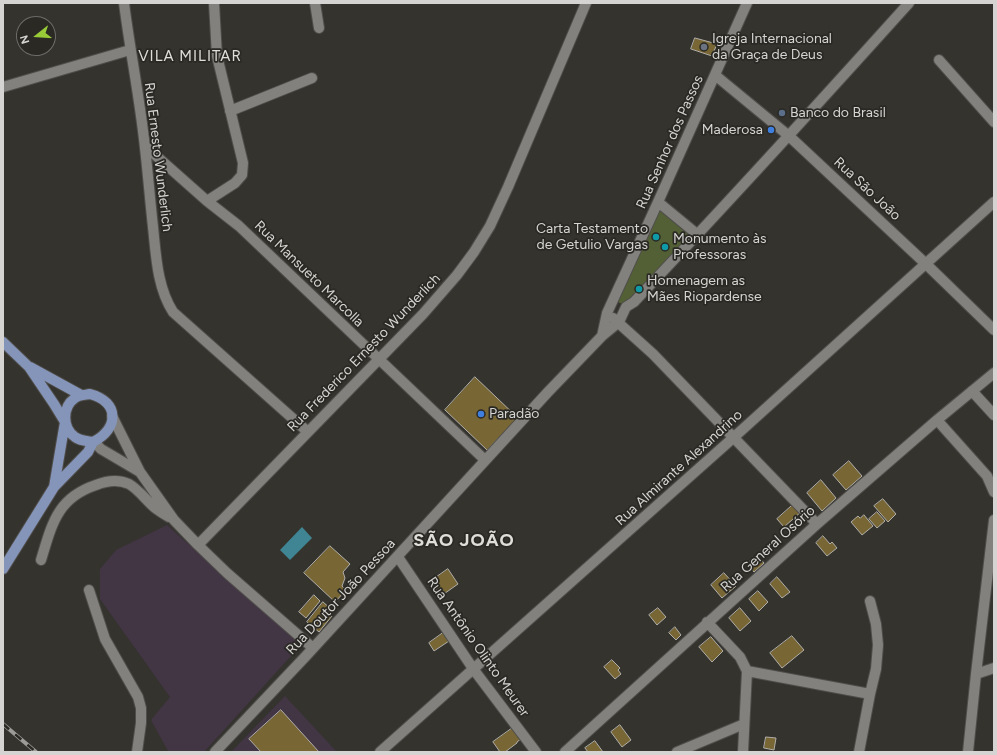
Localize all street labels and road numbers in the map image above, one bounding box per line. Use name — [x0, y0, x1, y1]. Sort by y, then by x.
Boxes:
street label: Rua Senhor dos Passos — [633, 73, 707, 211]
street label: Rua Ernesto Wunderlich — [141, 81, 175, 233]
street label: Rua São João — [830, 154, 904, 224]
street label: Rua Mansueto Marcolla — [251, 217, 367, 331]
street label: Rua Frederico Ernesto Wunderlich — [284, 271, 444, 435]
street label: Rua Almirante Alexandrino — [612, 407, 746, 529]
street label: Rua General Osório — [717, 502, 819, 596]
street label: Rua Doutor João Pessoa — [283, 536, 399, 658]
street label: Rua Antônio Olinto Meurer — [423, 574, 533, 720]

